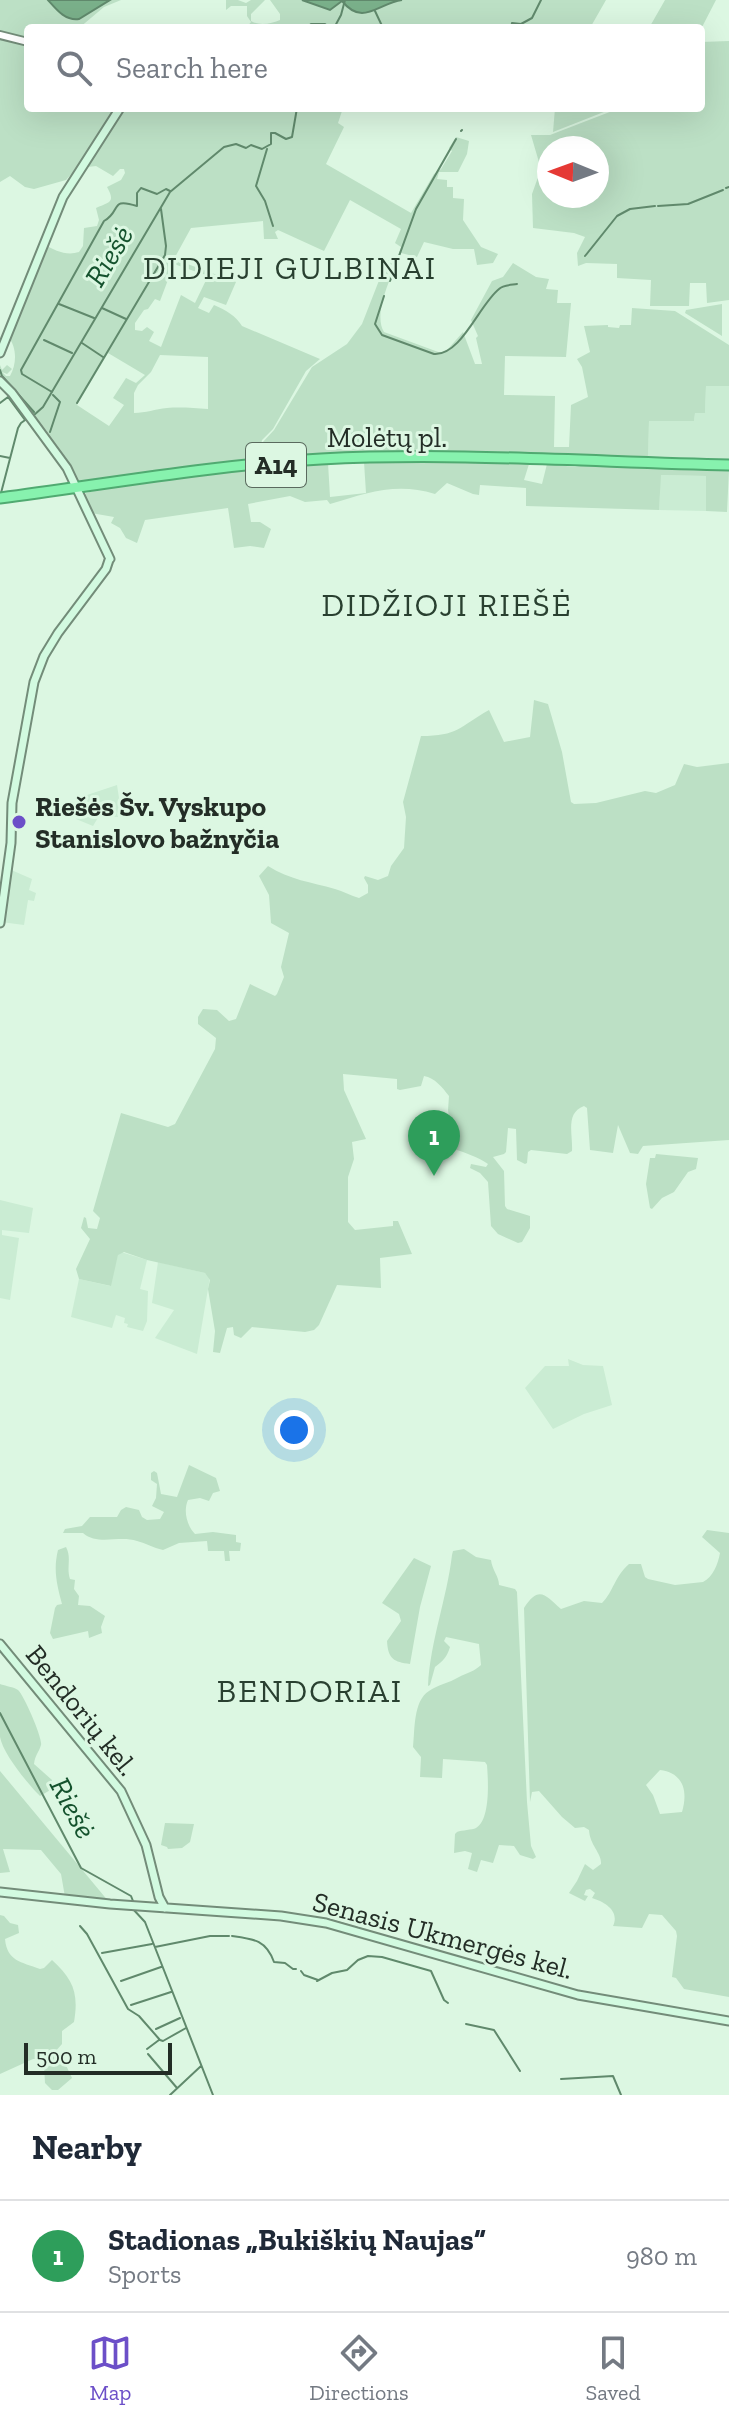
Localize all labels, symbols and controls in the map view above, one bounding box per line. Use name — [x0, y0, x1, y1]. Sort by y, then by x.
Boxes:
search box — [24, 24, 705, 112]
icon: search — [52, 46, 96, 90]
text: Search here — [116, 50, 268, 86]
north arrow — [537, 136, 609, 208]
water label: Riešė — [77, 219, 141, 293]
district label: DIDIEJI GULBINAI — [143, 249, 437, 287]
street label: Molėtų pl. — [327, 421, 447, 454]
road number: A14 — [246, 443, 306, 487]
district label: DIDŽIOJI RIEŠĖ — [321, 586, 573, 624]
place label: Riešės Šv. Vyskupo Stanislovo bažnyčia — [35, 790, 279, 855]
marker: Riešės Šv. Vyskupo Stanislovo bažnyčia — [10, 813, 28, 831]
pin: 1 — [408, 1110, 460, 1176]
your location — [274, 1410, 314, 1450]
street label: Bendorių kel. — [19, 1638, 144, 1782]
district label: BENDORIAI — [217, 1672, 403, 1710]
water label: Riešė — [42, 1771, 104, 1845]
street label: Senasis Ukmergės kel. — [309, 1885, 577, 1986]
scale bar — [24, 2039, 172, 2075]
text: 500 m — [36, 2043, 97, 2070]
text: Nearby — [32, 2127, 142, 2168]
text: Stadionas „Bukiškių Naujas“ — [108, 2222, 486, 2258]
text: 1 — [53, 2240, 63, 2272]
text: 980 m — [626, 2240, 697, 2272]
text: Sports — [108, 2258, 181, 2290]
tab: Map — [88, 2331, 132, 2406]
tab: Directions — [309, 2331, 409, 2406]
tab: Saved — [585, 2331, 641, 2406]

